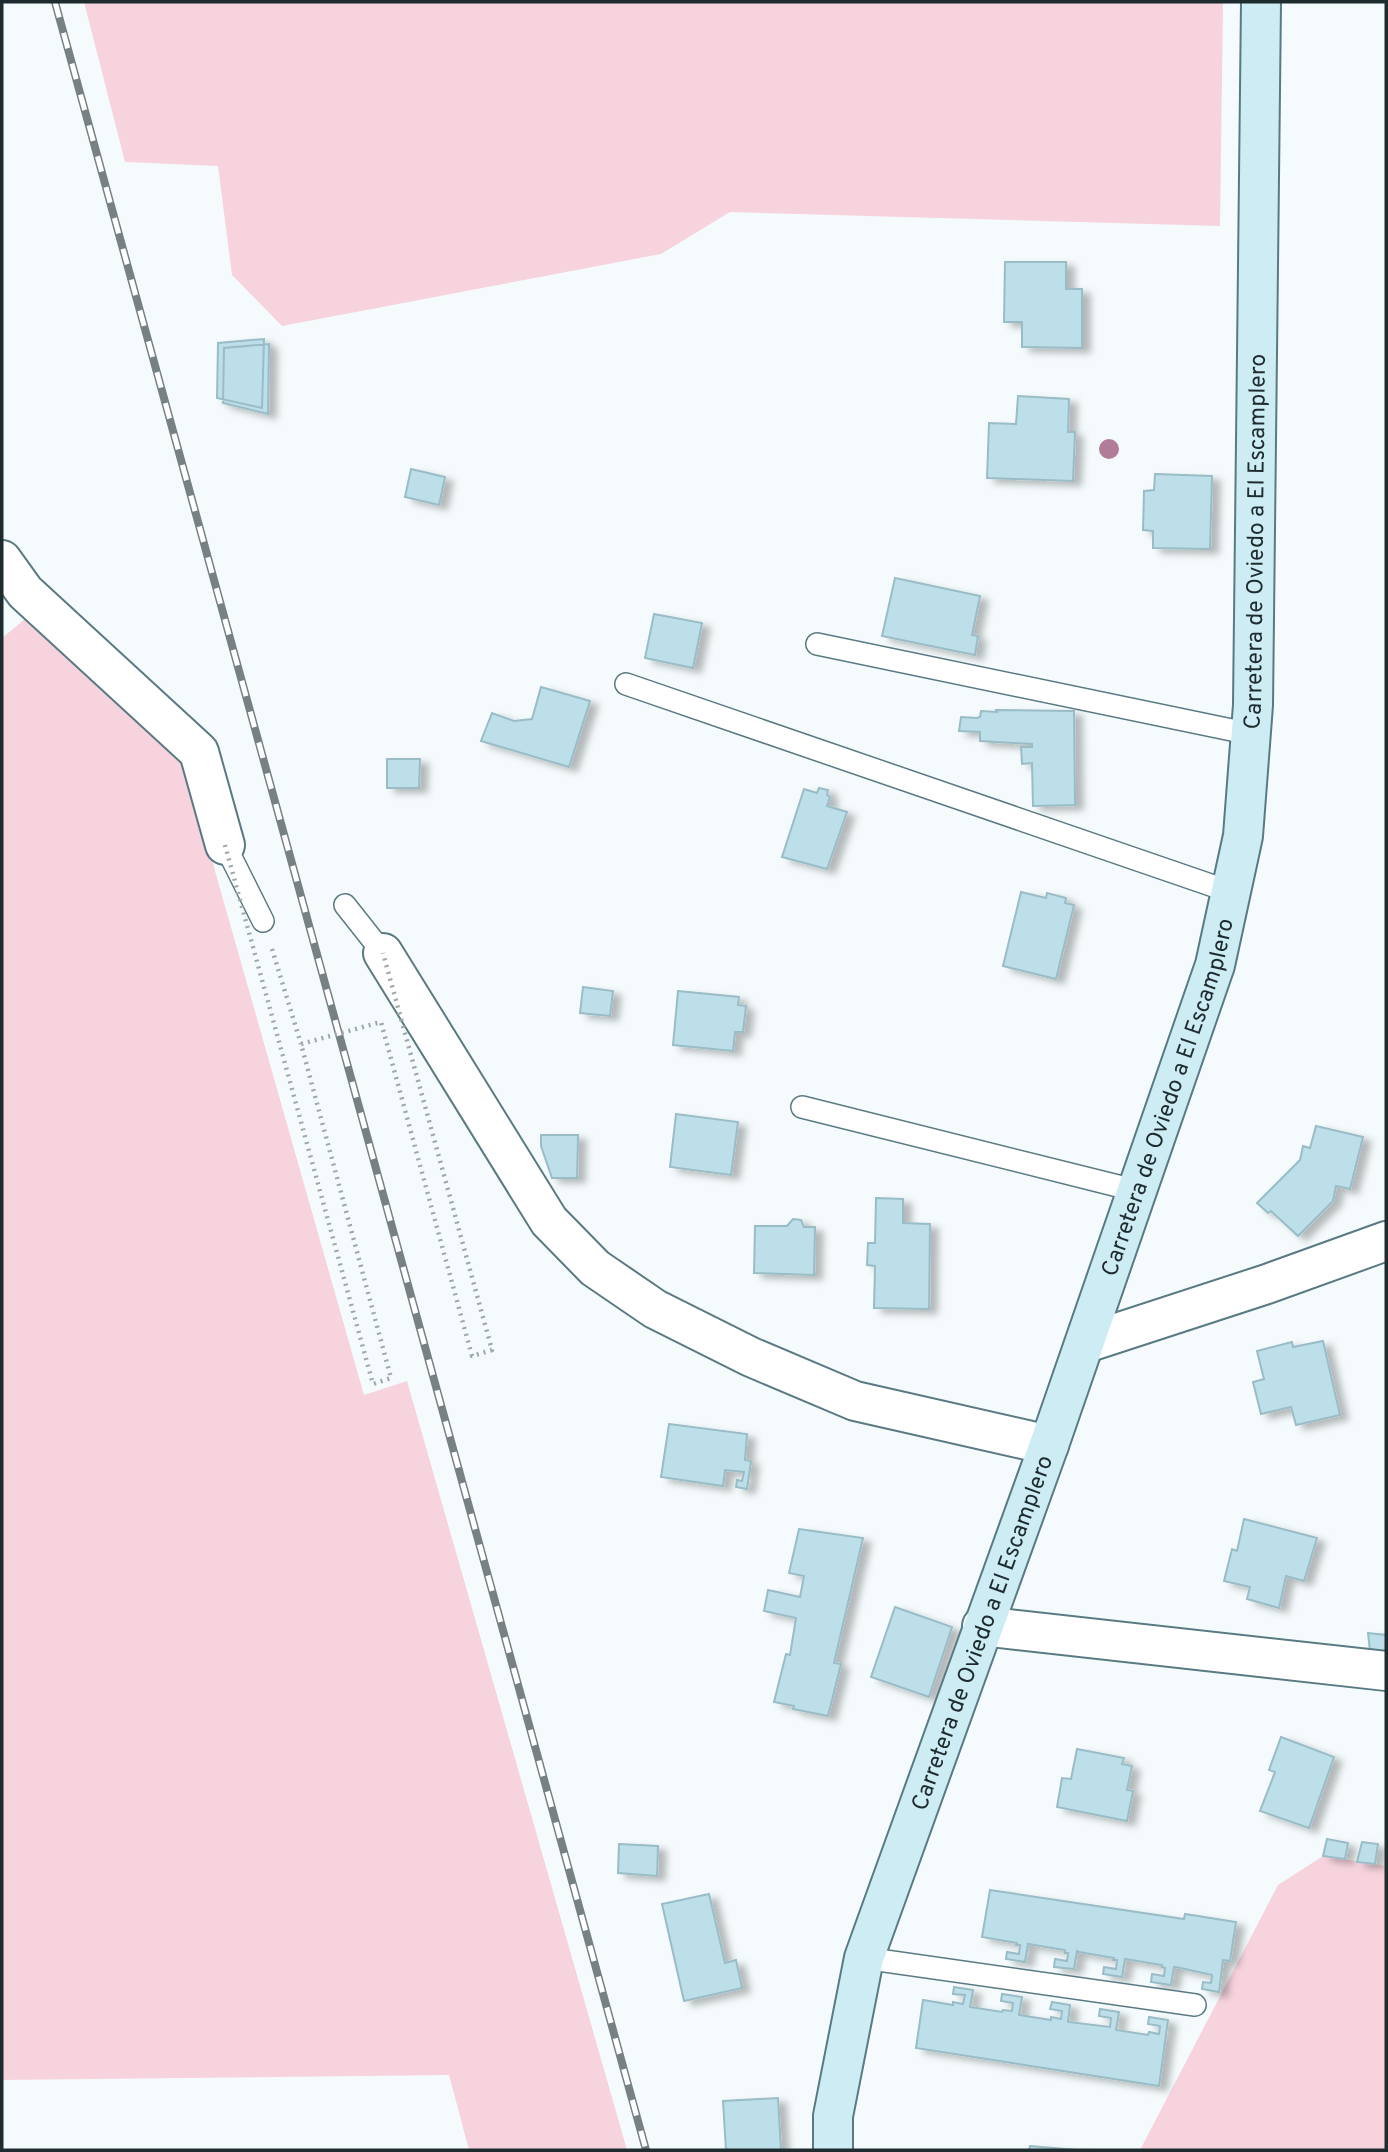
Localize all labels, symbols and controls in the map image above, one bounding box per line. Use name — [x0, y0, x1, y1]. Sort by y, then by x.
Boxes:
street label: Carretera de Oviedo a El Escamplero — [1239, 354, 1274, 731]
street label: Carretera de Oviedo a El Escamplero — [1096, 916, 1242, 1281]
street label: Carretera de Oviedo a El Escamplero — [906, 1452, 1061, 1815]

